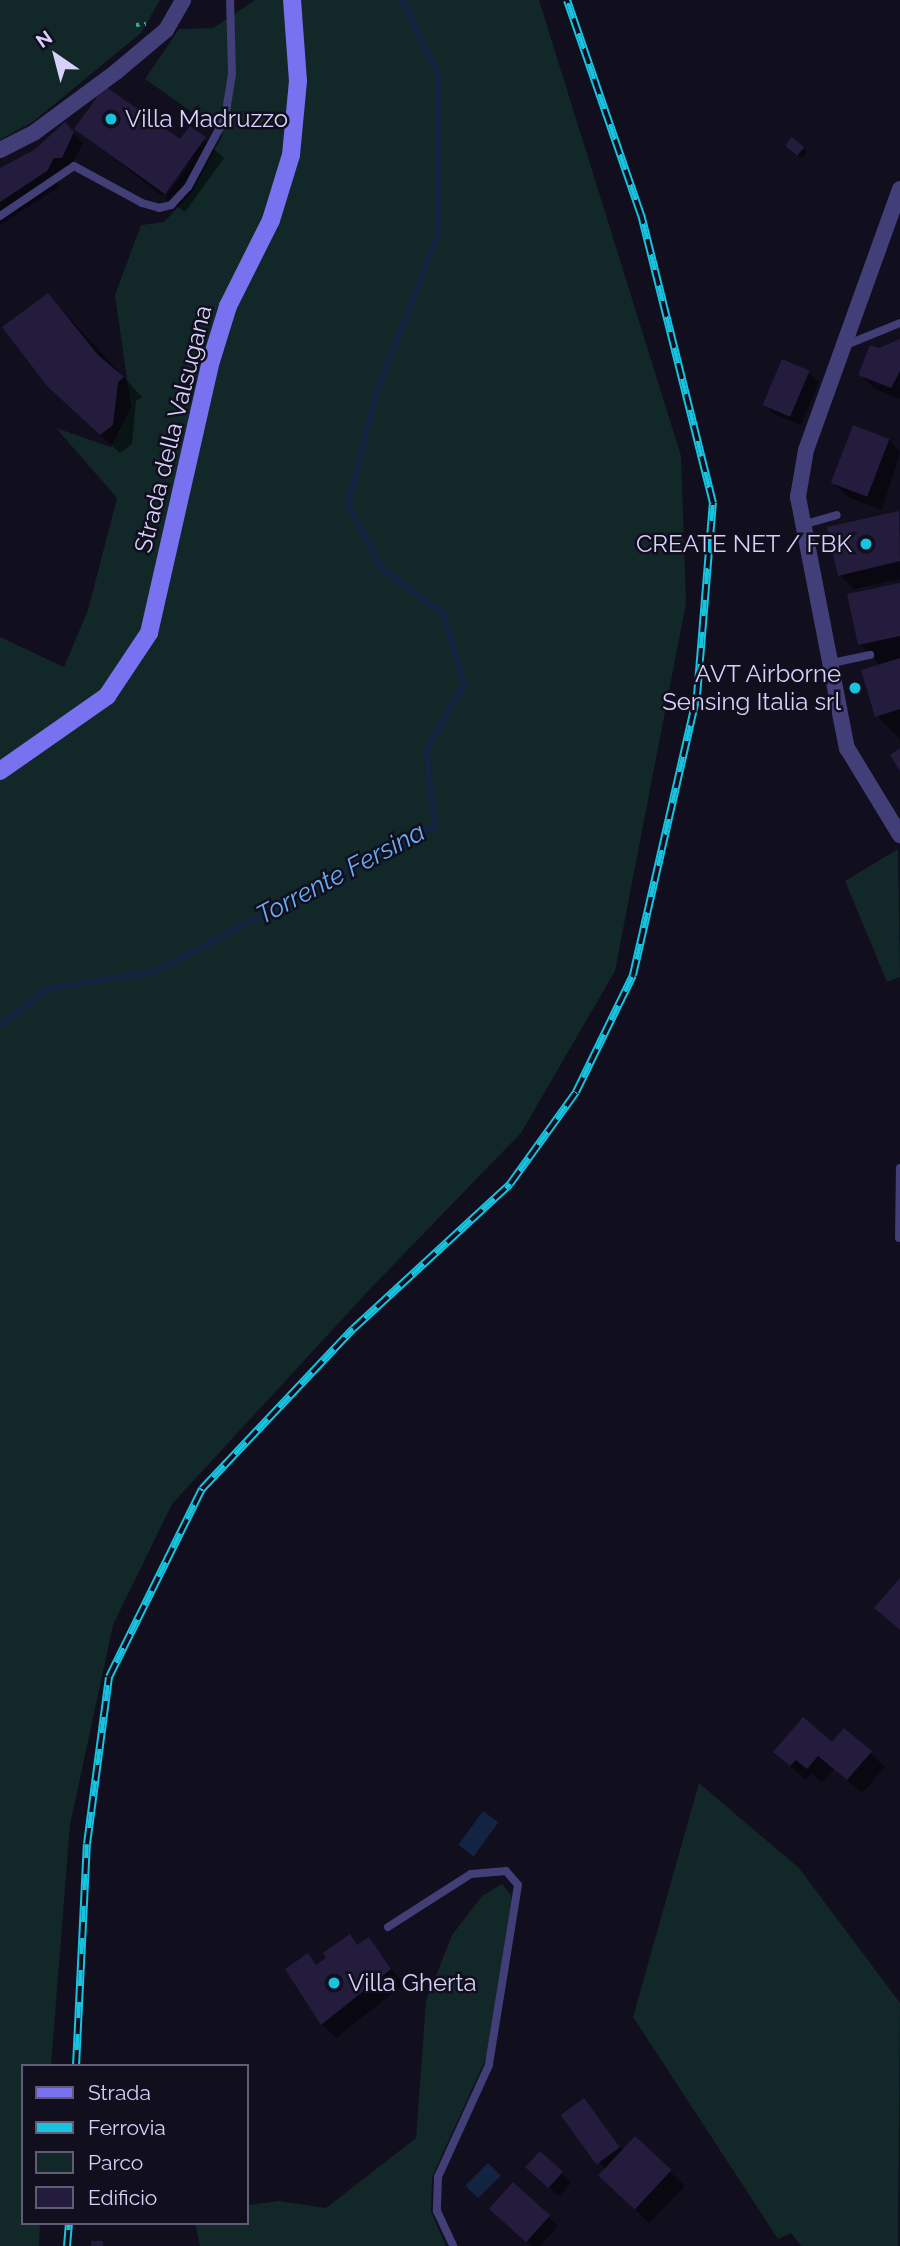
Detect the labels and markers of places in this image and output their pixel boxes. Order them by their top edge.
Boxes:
place label: Villa Madruzzo [125,105,288,133]
marker: Villa Madruzzo [103,111,119,127]
place label: CREATE NET / FBK [635,530,852,558]
marker: CREATE NET / FBK [858,536,874,552]
place label: AVT Airborne Sensing Italia srl [662,660,841,716]
marker: AVT Airborne Sensing Italia srl [847,680,863,696]
place label: Villa Gherta [348,1969,477,1997]
marker: Villa Gherta [326,1975,342,1991]

